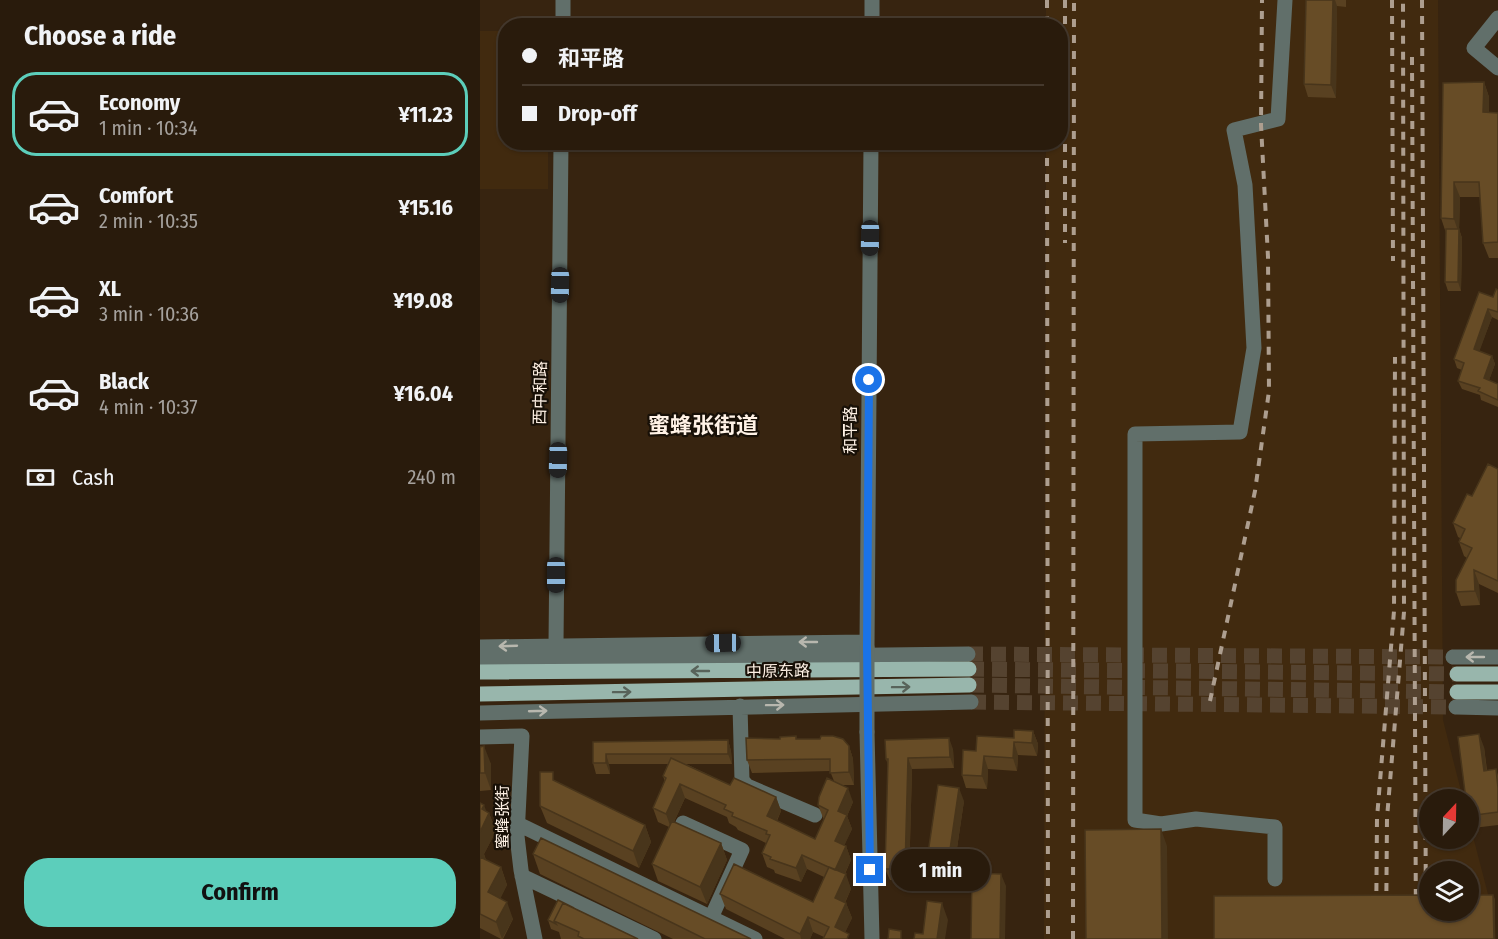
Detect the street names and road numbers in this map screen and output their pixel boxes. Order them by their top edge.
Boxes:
street label: 西中和路 [530,361,550,425]
street label: 和平路 [841,406,860,454]
street label: 中原东路 [746,661,810,681]
street label: 蜜蜂张街 [493,785,512,849]

